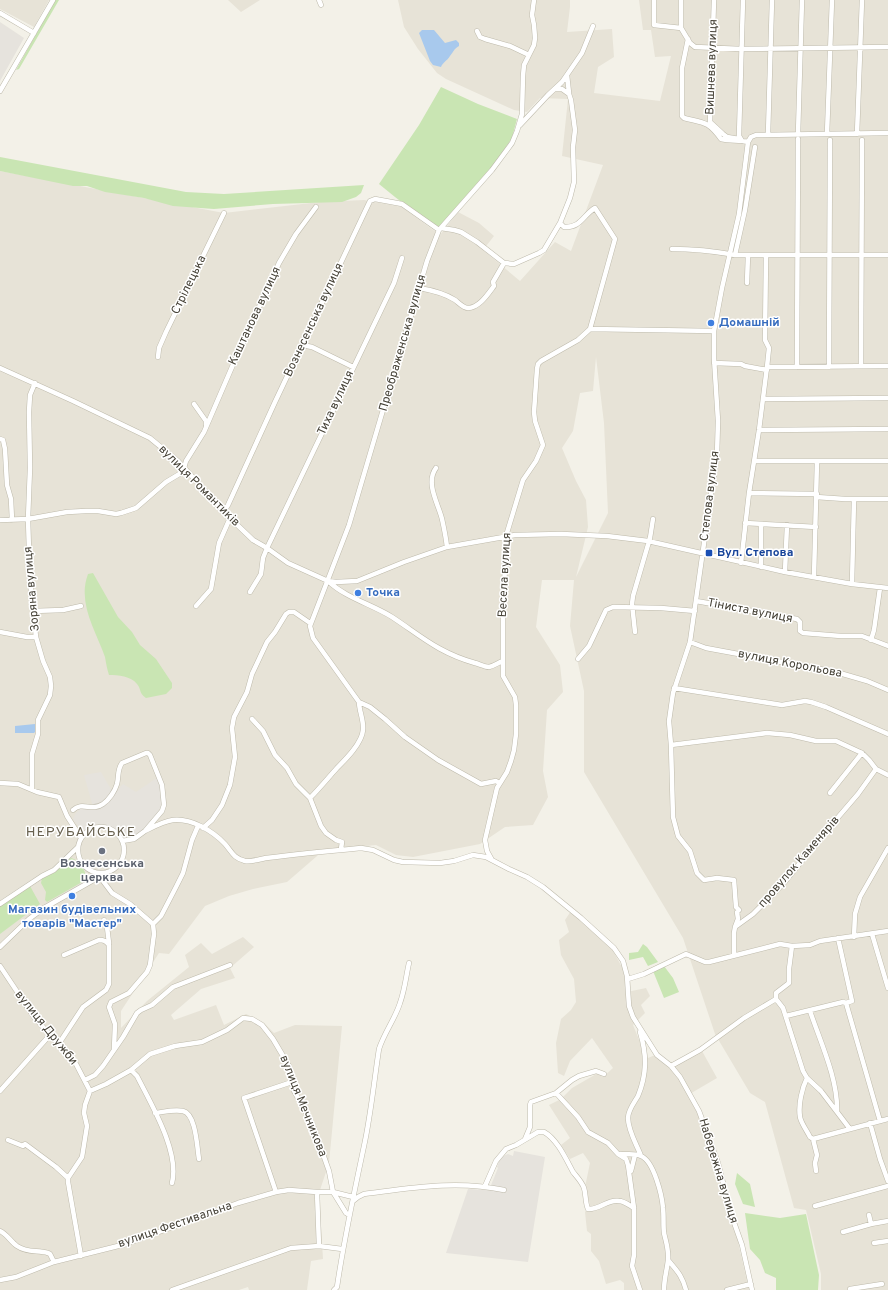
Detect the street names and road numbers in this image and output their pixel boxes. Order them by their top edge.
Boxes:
street label: Вишнева вулиця [702,19,722,115]
street label: Стрілецька [168,253,210,317]
street label: Вознесенська вулиця [281,260,347,380]
street label: Каштанова вулиця [225,264,285,368]
street label: Преображенська вулиця [376,273,430,413]
street label: Тиха вулиця [314,368,358,438]
street label: вулиця Романтиків [155,442,243,530]
street label: Степова вулиця [697,450,723,542]
street label: Весела вулиця [495,532,515,618]
street label: Зоряна вулиця [20,546,44,632]
street label: Тіниста вулиця [706,595,794,627]
street label: вулиця Корольова [737,646,843,682]
street label: провулок Каменярів [755,813,843,911]
street label: вулиця Дружби [11,987,81,1069]
street label: вулиця Мечникова [275,1053,331,1159]
street label: Набережна вулиця [694,1117,742,1225]
street label: вулиця Фестивальна [116,1198,234,1252]

